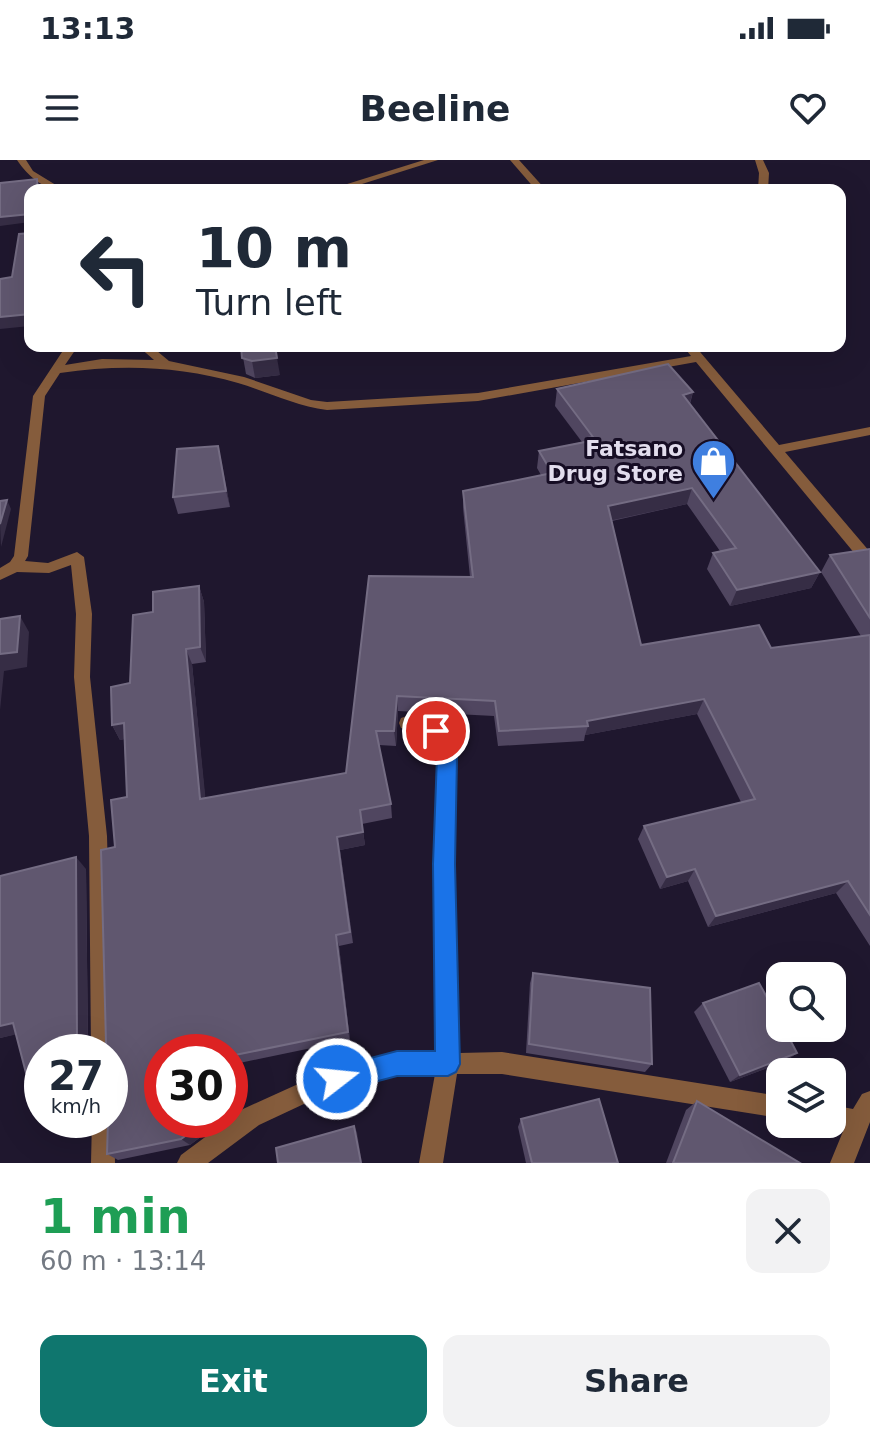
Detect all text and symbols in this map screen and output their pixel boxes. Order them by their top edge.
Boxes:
text: 13:13 [40,11,136,46]
icon: menu [40,86,84,130]
icon: heart [786,86,830,130]
text: Beeline [360,88,511,129]
text: 10 m [196,215,352,280]
icon: left [64,216,168,320]
text: Turn left [196,282,342,323]
place label: Fatsano Drug Store [548,436,683,486]
shop icon: Fatsano Drug Store [690,437,738,500]
pin [402,697,470,765]
icon: arrive [414,709,458,753]
map controls [766,962,846,1138]
button: search [766,962,846,1042]
speed limit sign: 30 [144,1034,248,1138]
position arrow [295,1037,379,1121]
text: 27 [48,1053,104,1099]
button: layers [766,1058,846,1138]
text: km/h [51,1094,101,1118]
text: 1 min [40,1188,191,1244]
button: close [746,1189,830,1273]
text: 60 m · 13:14 [40,1246,206,1276]
button: Exit [40,1335,427,1427]
button: Share [443,1335,830,1427]

